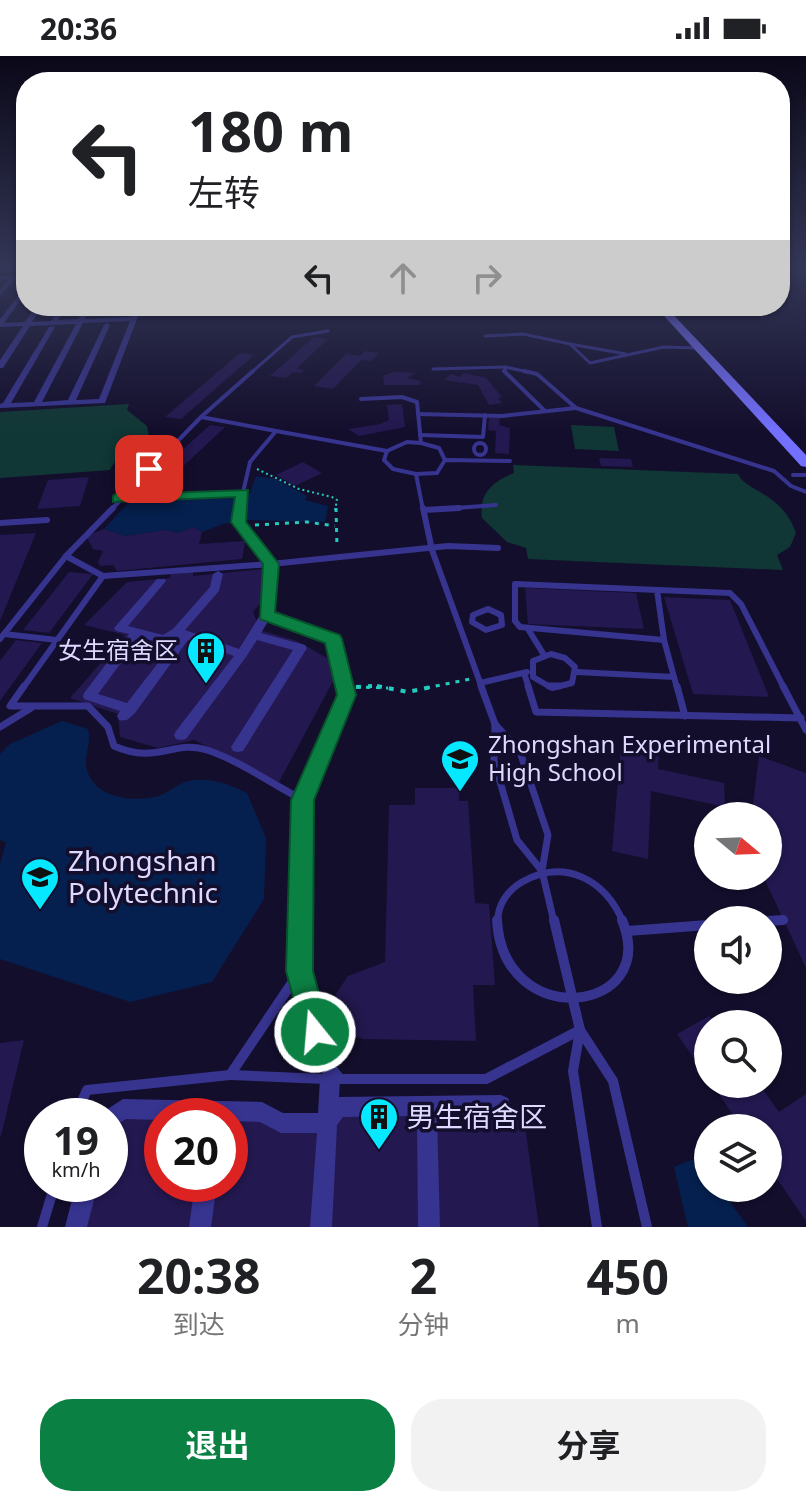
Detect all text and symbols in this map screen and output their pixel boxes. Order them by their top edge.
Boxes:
text: 20:36 [40,8,117,49]
text: 180 m [188,92,353,168]
icon: left [56,104,160,208]
text: 左转 [188,168,260,217]
icon: left [297,256,341,300]
icon: ahead [381,256,425,300]
icon: right [465,256,509,300]
pin [115,435,183,503]
icon: arrive [127,447,171,491]
building icon: 女生宿舍区 [185,630,227,685]
place label: 女生宿舍区 [58,633,178,666]
place label: Zhongshan Experimental High School [488,727,771,788]
school or university icon: Zhongshan Experimental High School [439,738,481,793]
north arrow [694,802,782,890]
map controls [694,802,782,1202]
place label: Zhongshan Polytechnic [68,841,218,911]
school or university icon: Zhongshan Polytechnic [19,856,61,911]
button: sound [694,906,782,994]
position arrow [273,990,357,1074]
button: search [694,1010,782,1098]
building icon: 男生宿舍区 [358,1096,400,1151]
place label: 男生宿舍区 [407,1097,547,1135]
speed limit sign: 20 [144,1098,248,1202]
text: 19 [53,1112,99,1167]
button: layers [694,1114,782,1202]
text: km/h [51,1156,101,1183]
text: 20:38 [137,1243,260,1308]
text: 2 [410,1243,437,1308]
text: 450 [587,1244,669,1309]
text: m [616,1305,640,1341]
text: 到达 [173,1306,225,1342]
text: 分钟 [397,1306,449,1342]
button: 退出 [40,1399,395,1491]
button: 分享 [411,1399,766,1491]

